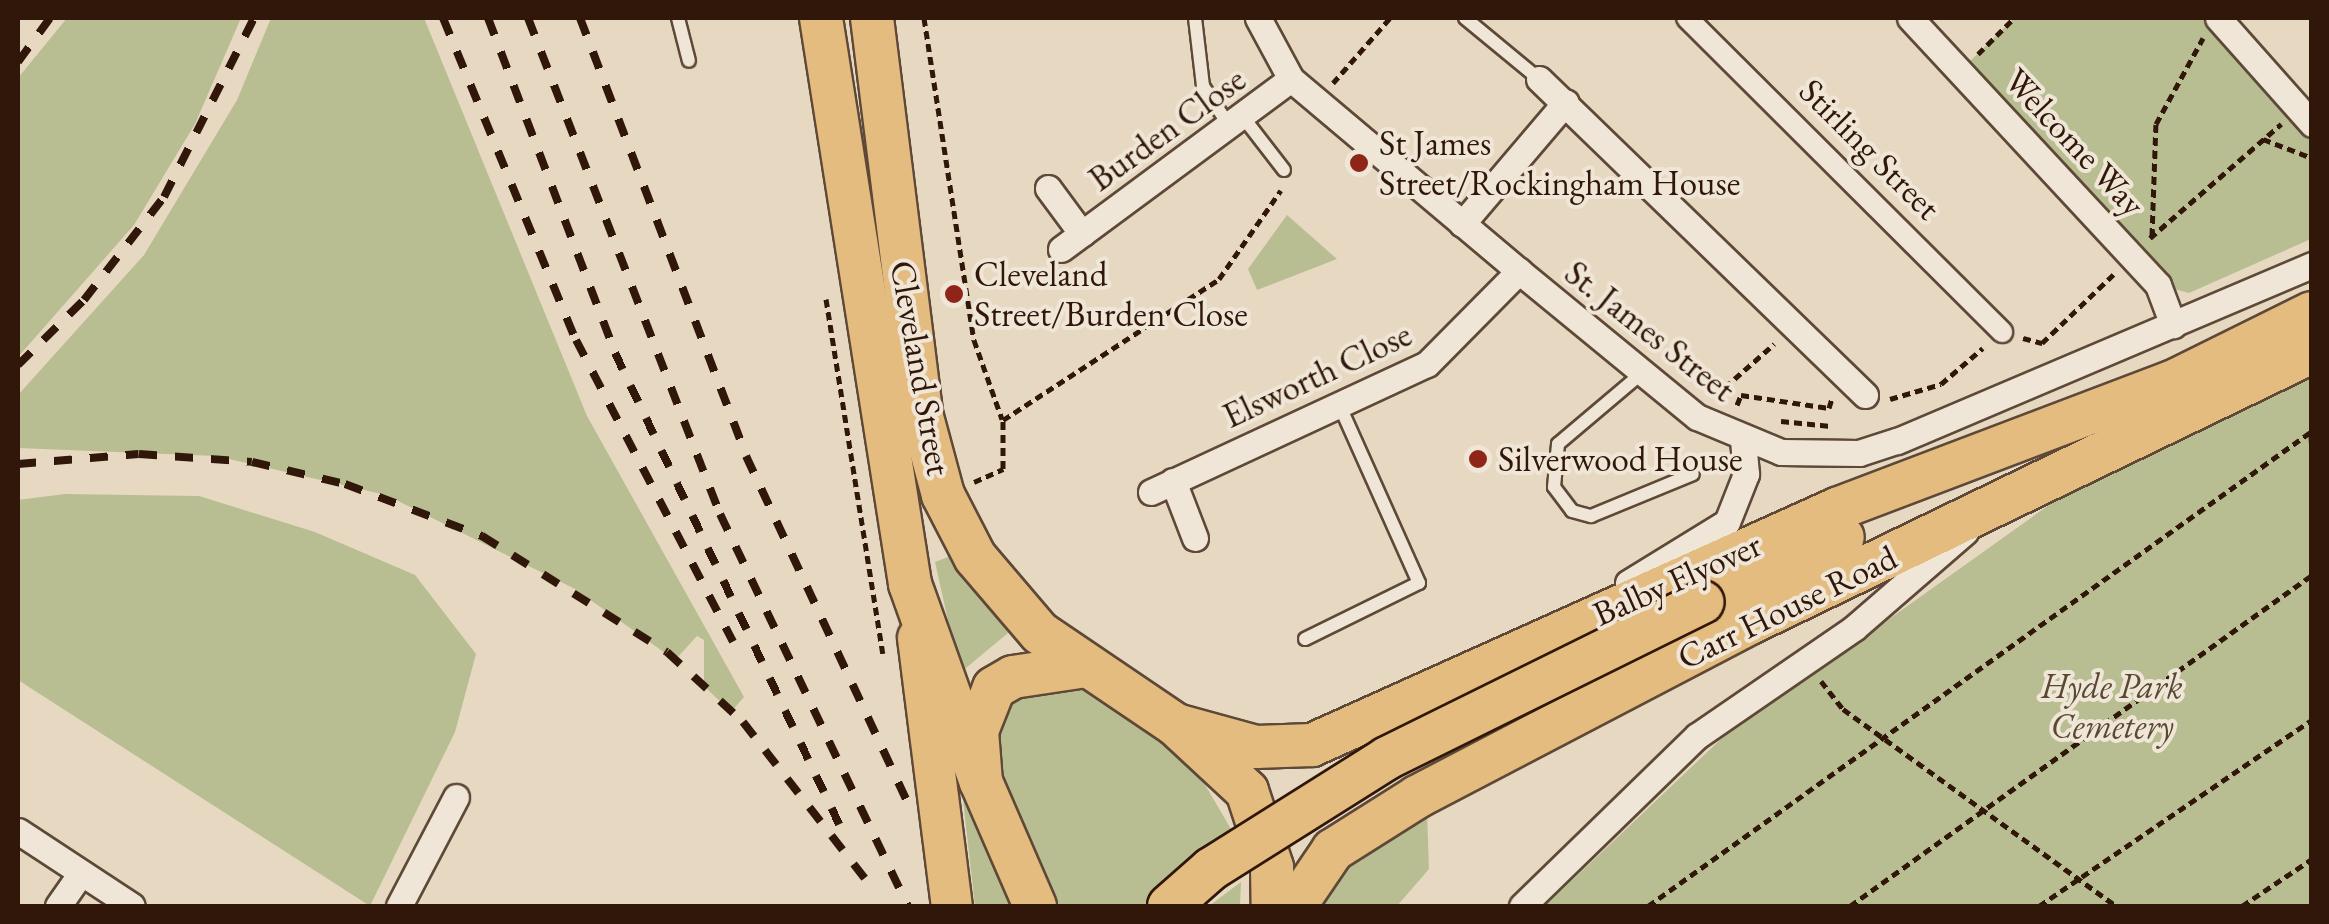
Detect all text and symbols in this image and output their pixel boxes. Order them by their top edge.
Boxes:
street label: Burden Close [1081,58,1253,200]
street label: Welcome Way [1996,59,2154,225]
street label: Stirling Street [1791,70,1949,228]
place label: St James Street/Rockingham House [1379,122,1740,204]
marker: St James Street/Rockingham House [1348,152,1370,174]
street label: St. James Street [1557,252,1743,410]
place label: Cleveland Street/Burden Close [974,253,1248,335]
street label: Cleveland Street [881,257,961,479]
marker: Cleveland Street/Burden Close [943,283,965,305]
street label: Elsworth Close [1216,313,1418,437]
place label: Silverwood House [1498,438,1743,480]
marker: Silverwood House [1467,448,1489,470]
street label: Balby Flyover [1586,523,1768,635]
street label: Carr House Road [1671,536,1903,678]
park label: Hyde Park Cemetery [2041,665,2183,747]

